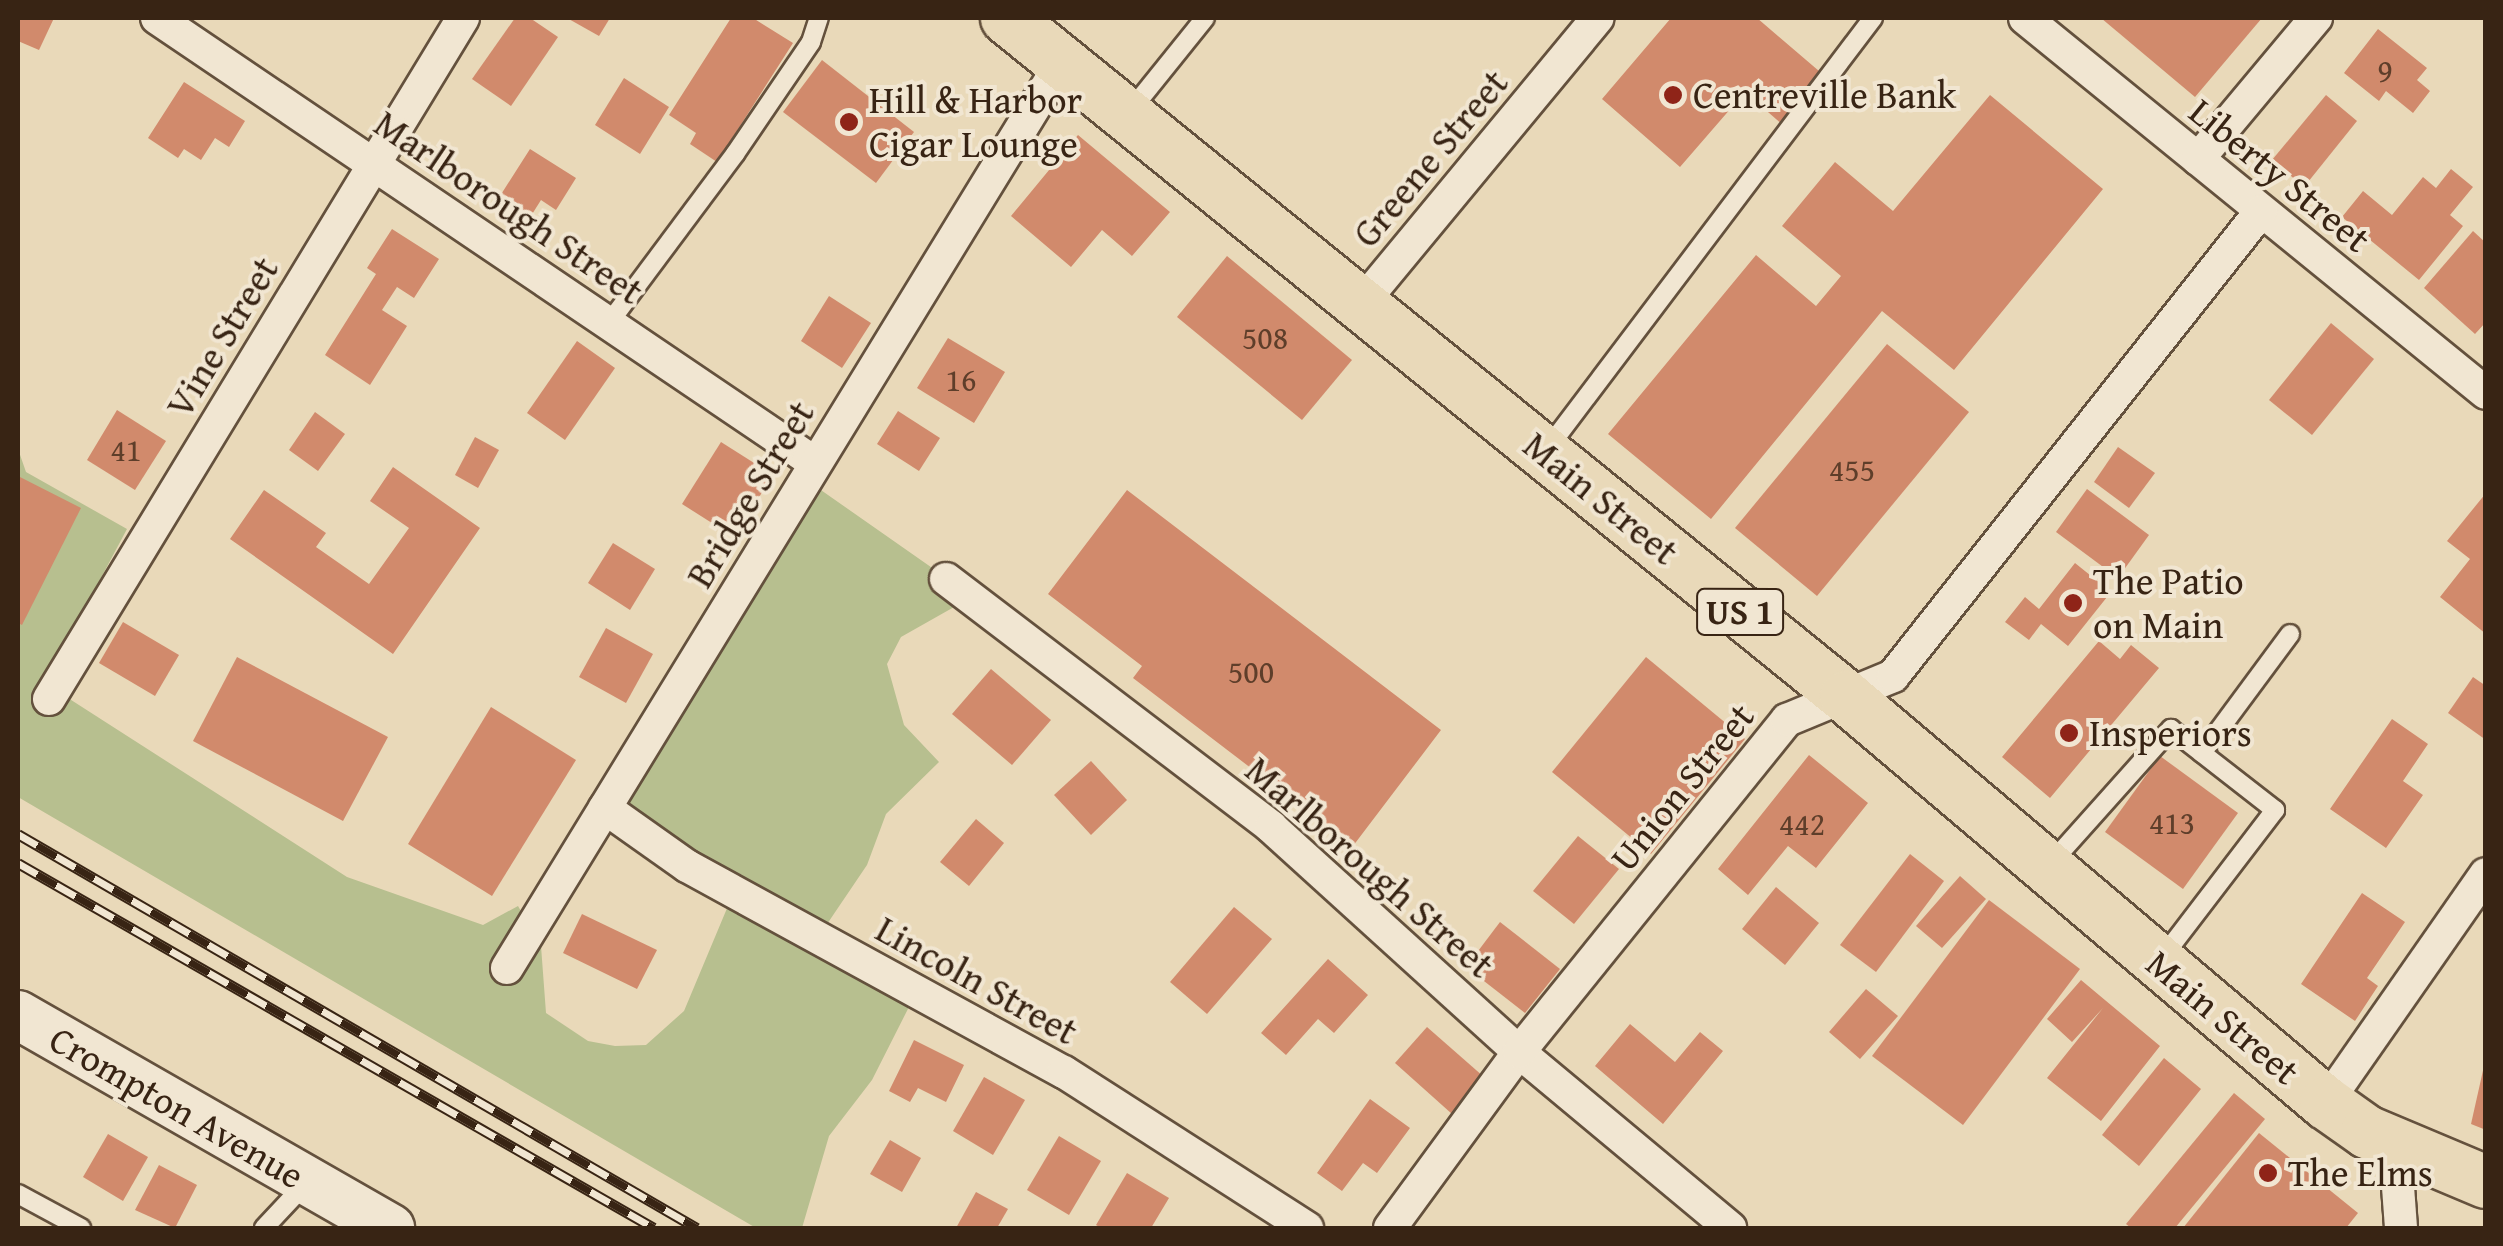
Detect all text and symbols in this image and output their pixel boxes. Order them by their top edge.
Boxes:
house number: 9 [2377,52,2393,90]
street label: Greene Street [1343,60,1517,256]
place label: Centreville Bank [1693,72,1956,118]
place label: Hill & Harbor Cigar Lounge [869,77,1082,166]
marker: Centreville Bank [1662,84,1684,106]
street label: Liberty Street [2180,88,2380,262]
street label: Marlborough Street [366,100,652,314]
marker: Hill & Harbor Cigar Lounge [838,111,860,133]
street label: Vine Street [156,248,288,426]
house number: 508 [1242,319,1288,357]
house number: 16 [946,361,976,399]
street label: Bridge Street [677,393,823,595]
street label: Main Street [1515,422,1687,574]
house number: 41 [111,431,141,469]
house number: 455 [1829,451,1875,489]
place label: The Patio on Main [2093,558,2244,648]
road number: US 1 [1695,582,1785,642]
marker: The Patio on Main [2062,592,2084,614]
house number: 500 [1228,653,1274,691]
street label: Union Street [1601,694,1763,880]
place label: Insperiors [2089,710,2252,756]
marker: Insperiors [2058,722,2080,744]
street label: Marlborough Street [1236,747,1504,987]
house number: 413 [2149,804,2195,842]
house number: 442 [1779,805,1825,843]
street label: Lincoln Street [868,906,1086,1054]
street label: Main Street [2137,940,2309,1094]
street label: Crompton Avenue [42,1016,312,1198]
place label: The Elms [2288,1150,2433,1196]
marker: The Elms [2257,1162,2279,1184]

